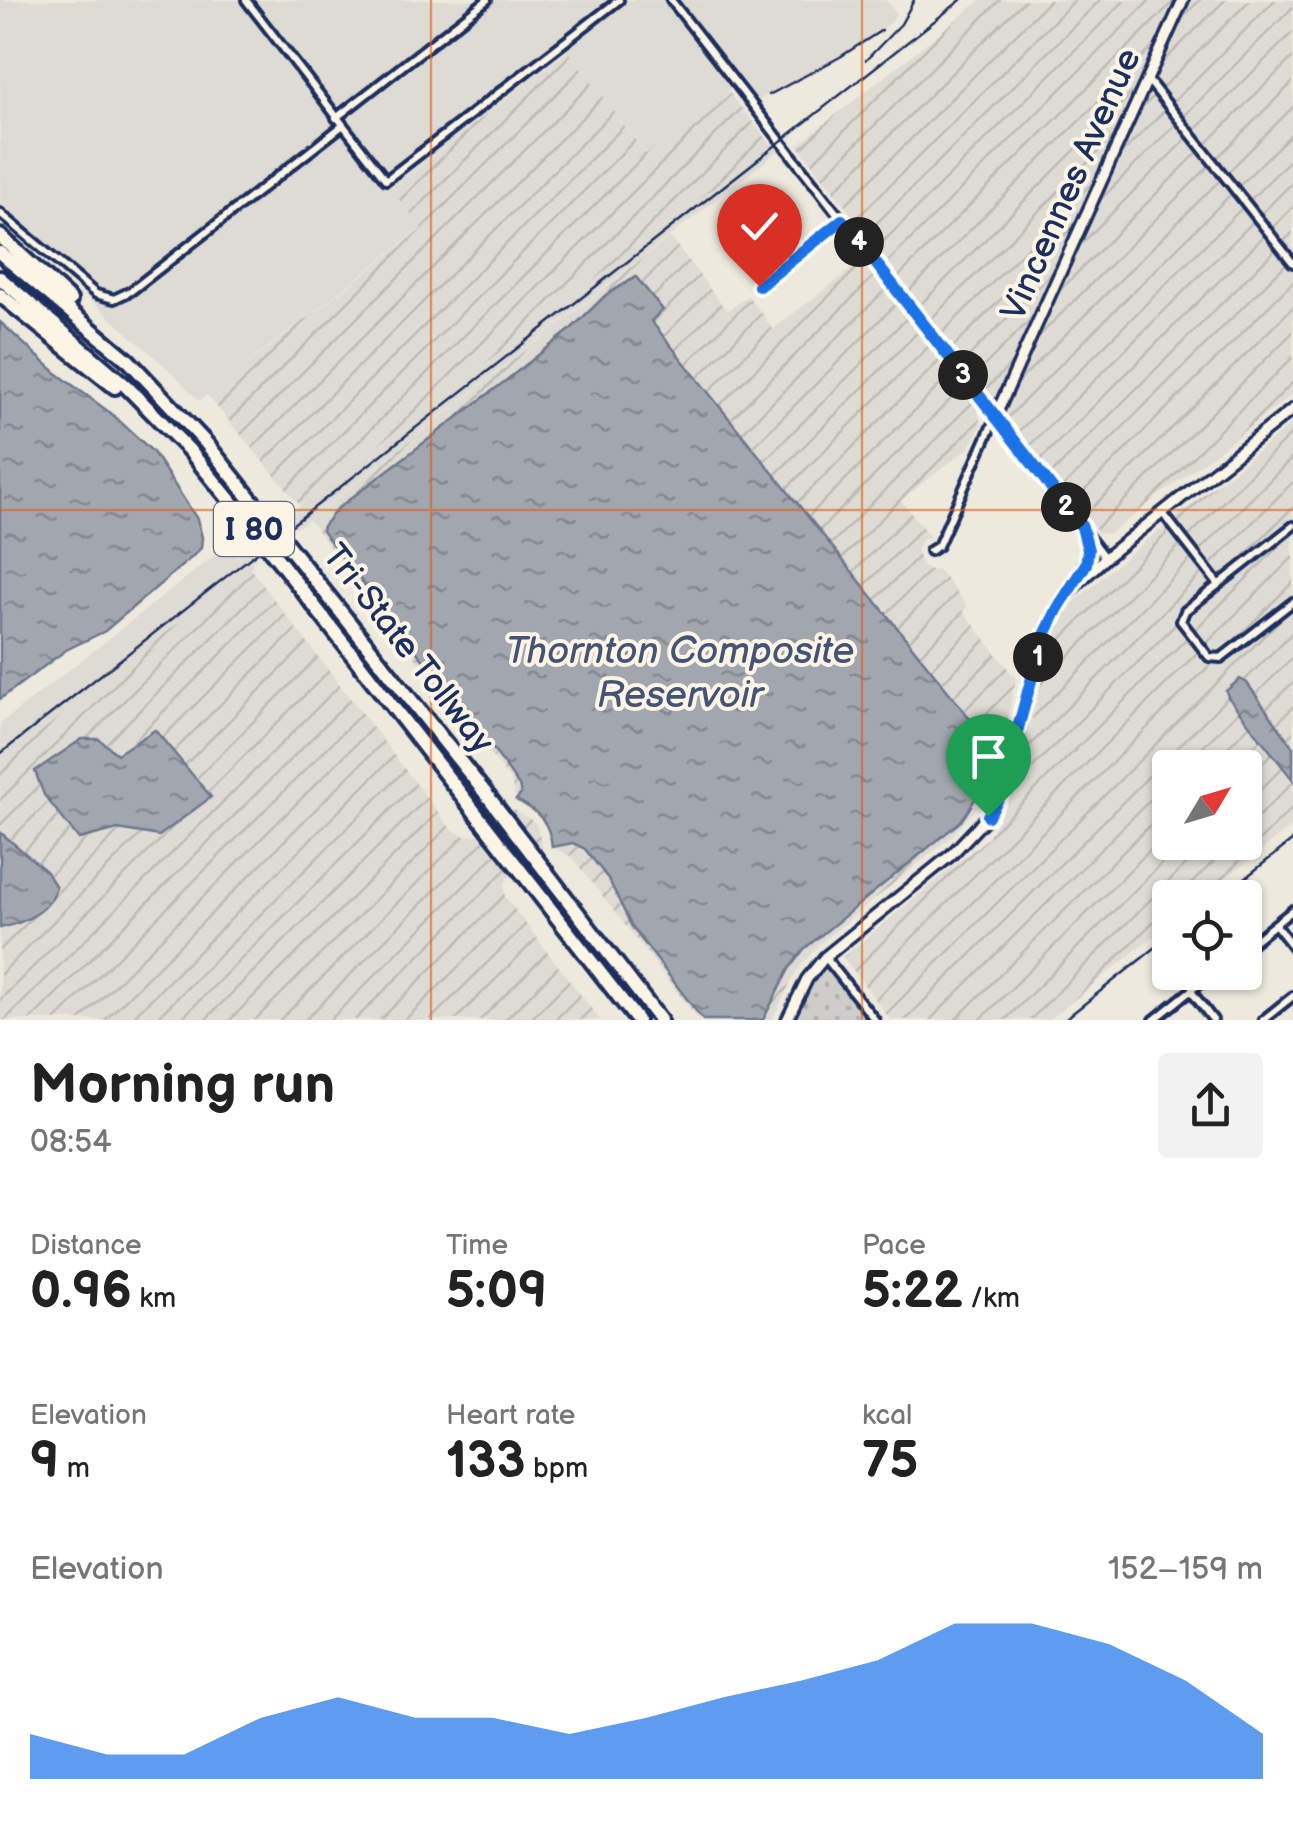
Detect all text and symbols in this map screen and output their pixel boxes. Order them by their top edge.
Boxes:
street label: Vincennes Avenue [992,42,1151,327]
pin [717,184,802,287]
icon: check [732,199,787,254]
pin: 4 [834,217,884,267]
text: 4 [851,225,867,258]
pin: 3 [938,350,988,400]
text: 3 [955,358,971,391]
pin: 2 [1041,482,1091,532]
text: 2 [1058,490,1074,523]
road number: I 80 [214,502,294,556]
street label: Tri-State Tollway [313,536,503,762]
water label: Thornton Composite Reservoir [506,629,854,718]
pin: 1 [1013,632,1063,682]
text: 1 [1032,640,1044,673]
pin [946,714,1031,817]
icon: arrive [961,729,1016,784]
north arrow [1152,750,1262,860]
map controls [1152,750,1262,990]
button: locate [1152,880,1262,990]
text: Morning run [30,1052,335,1119]
button: share [1158,1053,1263,1158]
text: 08:54 [30,1123,112,1162]
text: Distance [30,1229,142,1262]
text: Time [446,1229,508,1262]
text: Pace [862,1229,926,1262]
text: 0.96 [30,1262,132,1322]
text: 5:09 [446,1262,547,1322]
text: 5:22 [862,1262,963,1322]
text: km [132,1282,176,1315]
text: /km [963,1282,1020,1315]
text: Elevation [30,1399,147,1432]
text: Heart rate [446,1399,575,1432]
text: kcal [862,1399,912,1432]
text: 9 [30,1432,59,1492]
text: 133 [446,1432,525,1492]
text: 75 [862,1432,918,1492]
text: m [59,1452,90,1485]
text: bpm [525,1452,588,1485]
text: Elevation [30,1550,163,1589]
text: 152–159 m [1108,1550,1263,1589]

